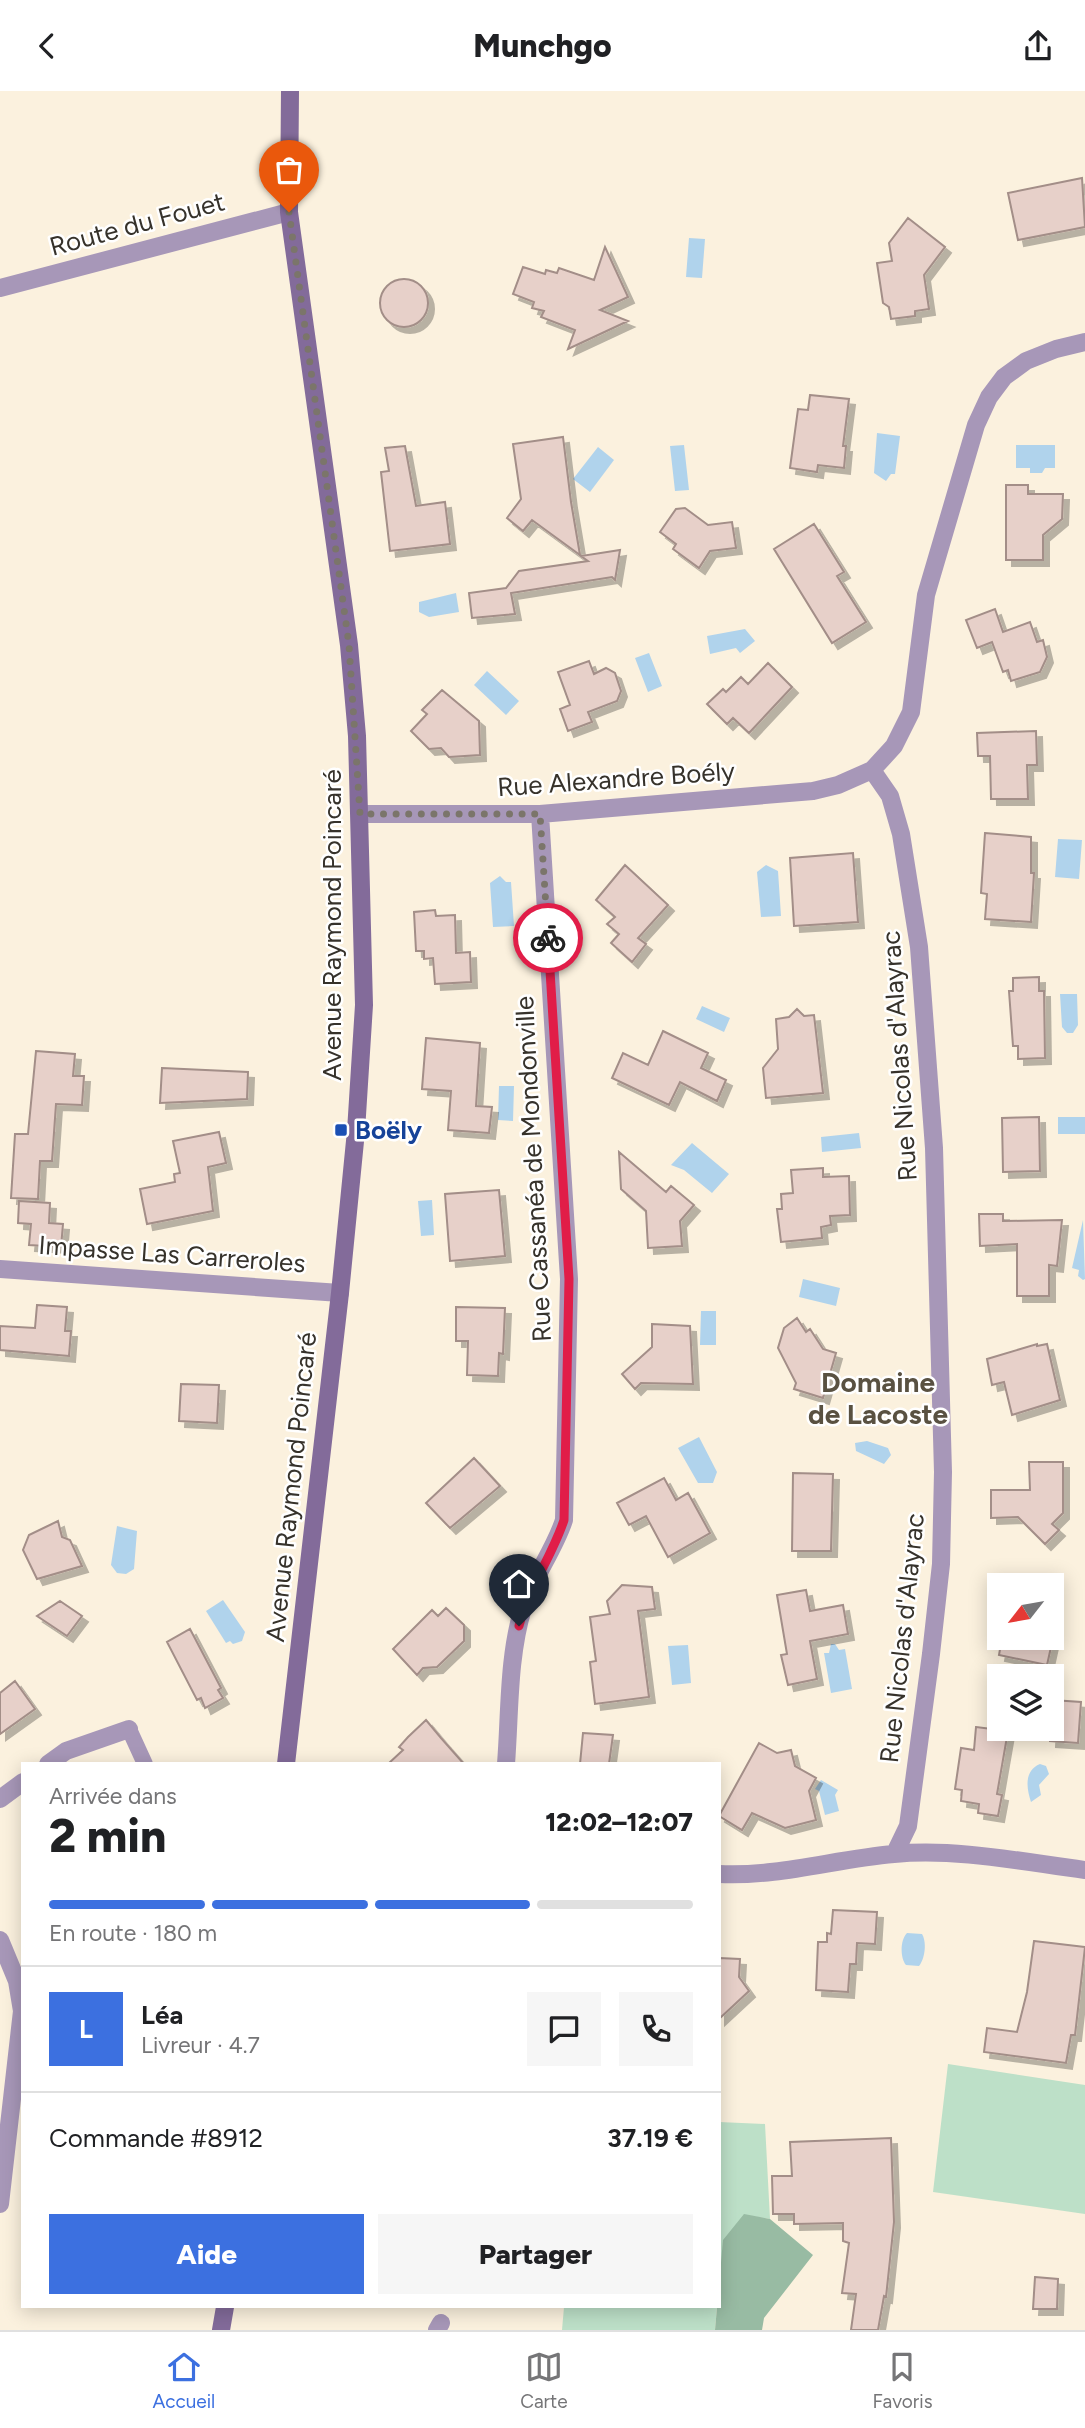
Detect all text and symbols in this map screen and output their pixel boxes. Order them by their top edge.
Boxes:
icon: back [28,27,66,65]
text: Munchgo [473,27,612,65]
icon: share [1019,27,1057,65]
pin [259,140,319,212]
icon: bag [270,151,308,189]
street label: Route du Fouet [46,185,228,263]
street label: Rue Alexandre Boély [496,755,736,803]
street label: Avenue Raymond Poincaré [316,769,348,1081]
courier [513,903,583,973]
icon: bike [529,919,567,957]
street label: Rue Nicolas d'Alayrac [874,930,924,1182]
street label: Rue Cassanéa de Mondonville [508,995,558,1343]
place label: Boëly [355,1114,422,1146]
marker: Boëly [333,1122,349,1138]
street label: Impasse Las Carreroles [37,1229,307,1279]
street label: Avenue Raymond Poincaré [259,1330,323,1644]
district label: Domaine de Lacoste [808,1365,948,1431]
street label: Rue Nicolas d'Alayrac [873,1512,931,1764]
pin [489,1554,549,1626]
icon: home [500,1565,538,1603]
north arrow [987,1573,1064,1650]
map controls [987,1573,1064,1741]
button: layers [987,1664,1064,1741]
text: Arrivée dans [49,1782,177,1810]
text: 12:02–12:07 [545,1806,693,1838]
text: 2 min [49,1808,166,1864]
text: En route · 180 m [49,1919,217,1947]
button: chat [527,1992,601,2066]
button: phone [619,1992,693,2066]
text: Léa [141,1999,183,2031]
text: L [79,2013,93,2045]
text: Livreur · 4.7 [141,2031,260,2059]
text: Commande #8912 [49,2122,263,2154]
text: 37.19 € [607,2122,693,2154]
button: Aide [49,2214,364,2294]
button: Partager [378,2214,693,2294]
tab: Accueil [152,2348,215,2413]
tab: Carte [520,2348,568,2413]
tab: Favoris [872,2348,933,2413]

